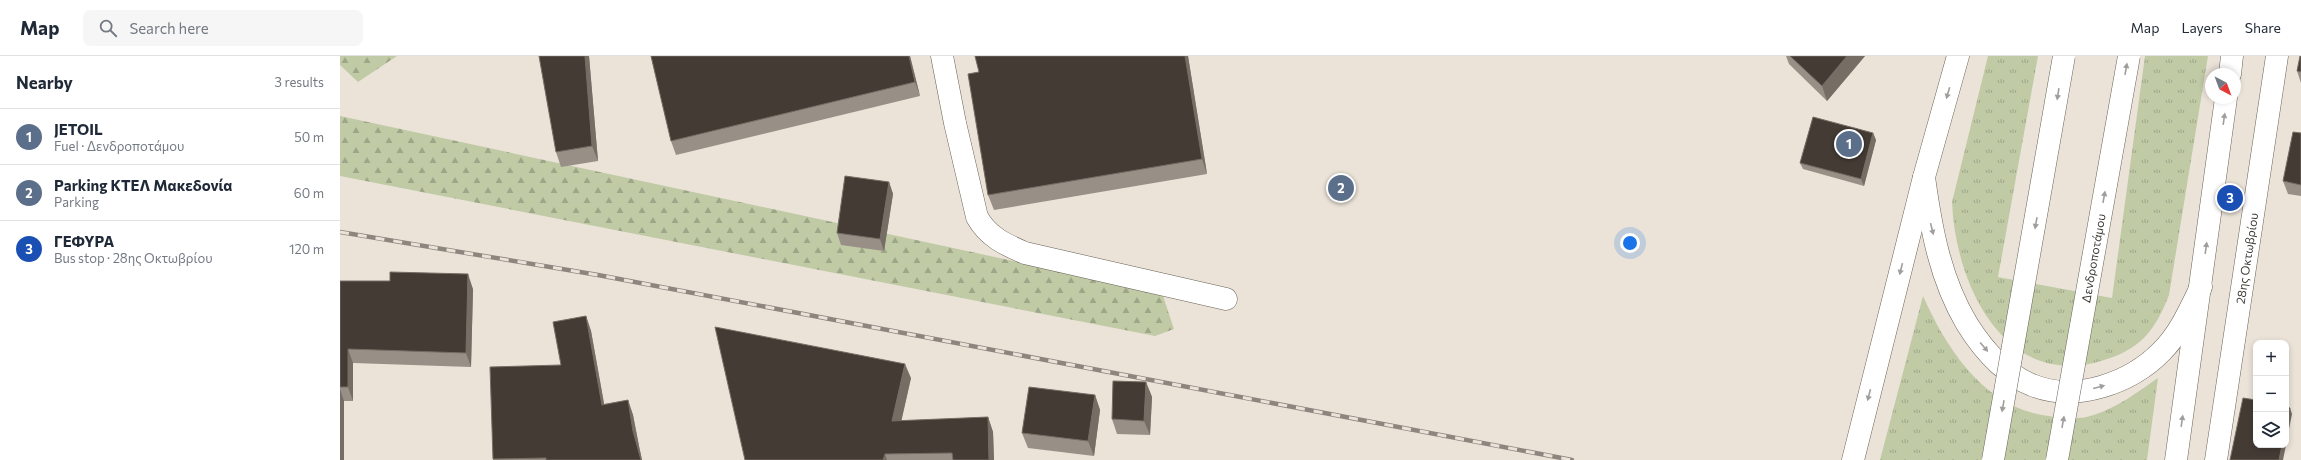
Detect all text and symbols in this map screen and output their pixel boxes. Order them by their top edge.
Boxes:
search box [83,10,363,46]
text: Map [20,16,59,39]
icon: search [97,17,119,39]
text: Search here [129,19,209,37]
text: Map [2131,19,2159,36]
text: Layers [2181,19,2223,36]
text: Share [2245,19,2281,36]
one-way arrow [2124,63,2130,75]
north arrow [2205,68,2241,104]
text: Nearby [16,72,73,93]
text: 3 results [275,74,324,90]
one-way arrow [1945,88,1951,100]
one-way arrow [2055,88,2061,101]
one-way arrow [2221,113,2227,125]
text: JETOIL [54,120,103,138]
text: 1 [26,129,32,145]
text: 50 m [294,129,324,145]
pin: 1 [1836,129,1862,159]
text: Fuel · Δενδροποτάμου [54,138,184,154]
pin: 2 [1328,173,1354,203]
text: Parking ΚΤΕΛ Μακεδονία [54,176,232,194]
pin: 3 [2217,183,2243,213]
text: 2 [25,185,33,201]
text: 60 m [294,185,324,201]
one-way arrow [2102,191,2108,203]
text: Parking [54,194,99,210]
street label: 28ης Οκτωβρίου [2233,211,2260,305]
street label: Δενδροποτάμου [2078,212,2108,304]
one-way arrow [2033,217,2039,229]
one-way arrow [1929,223,1935,236]
text: ΓΕΦΥΡΑ [54,232,114,250]
your location [1620,233,1640,253]
text: 3 [25,241,33,257]
text: 120 m [289,241,324,257]
one-way arrow [2203,242,2209,254]
text: Bus stop · 28ης Οκτωβρίου [54,250,212,266]
one-way arrow [1897,263,1903,275]
map controls [2253,340,2289,448]
button: + [2253,340,2289,376]
one-way arrow [1980,342,1989,352]
button: − [2253,376,2289,412]
one-way arrow [2093,384,2105,390]
one-way arrow [1866,389,1872,402]
one-way arrow [1999,399,2005,412]
button: layers [2253,412,2289,448]
one-way arrow [2061,415,2067,428]
one-way arrow [2179,415,2185,427]

